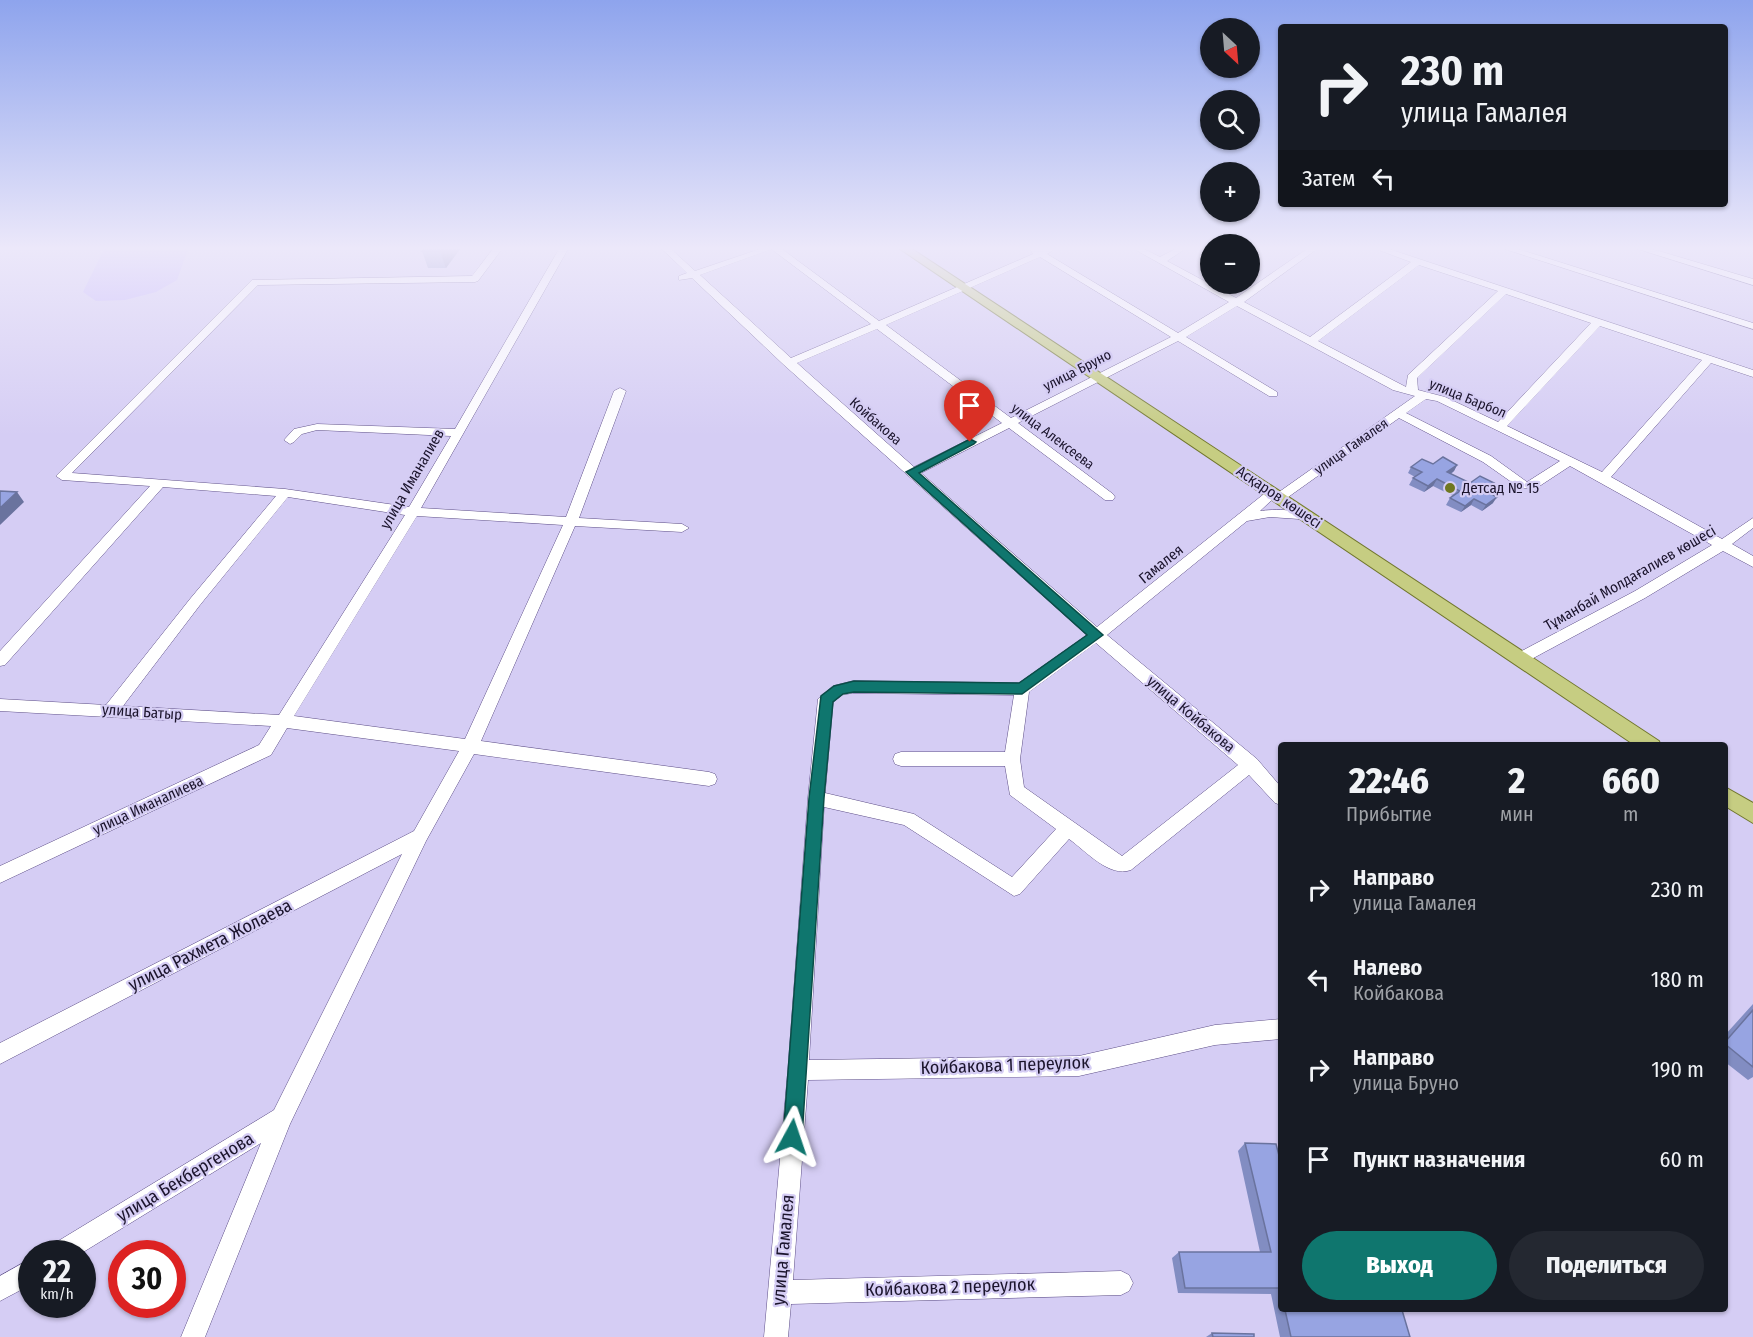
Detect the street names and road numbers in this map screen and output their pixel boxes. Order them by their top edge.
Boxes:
street label: улица Бруно [1040,346,1114,395]
street label: улица Барбол [1427,375,1509,422]
street label: Койбакова [846,394,905,449]
street label: улица Алексеева [1008,400,1098,473]
street label: улица Гамалея [1311,415,1392,478]
street label: улица Иманалиев [376,426,448,532]
street label: Асқаров көшесі [1233,462,1325,532]
street label: Тұманбай Молдағалиев көшесі [1541,521,1719,635]
street label: Гамалея [1135,541,1187,587]
street label: улица Койбакова [1143,672,1239,756]
street label: улица Батыр [101,700,183,724]
street label: улица Иманалиева [90,771,206,839]
street label: улица Рахмета Жолаева [125,894,296,996]
street label: Койбакова 1 переулок [920,1051,1090,1079]
street label: улица Бекбергенова [112,1127,258,1227]
street label: улица Гамалея [767,1194,799,1306]
street label: Койбакова 2 переулок [865,1273,1036,1301]

